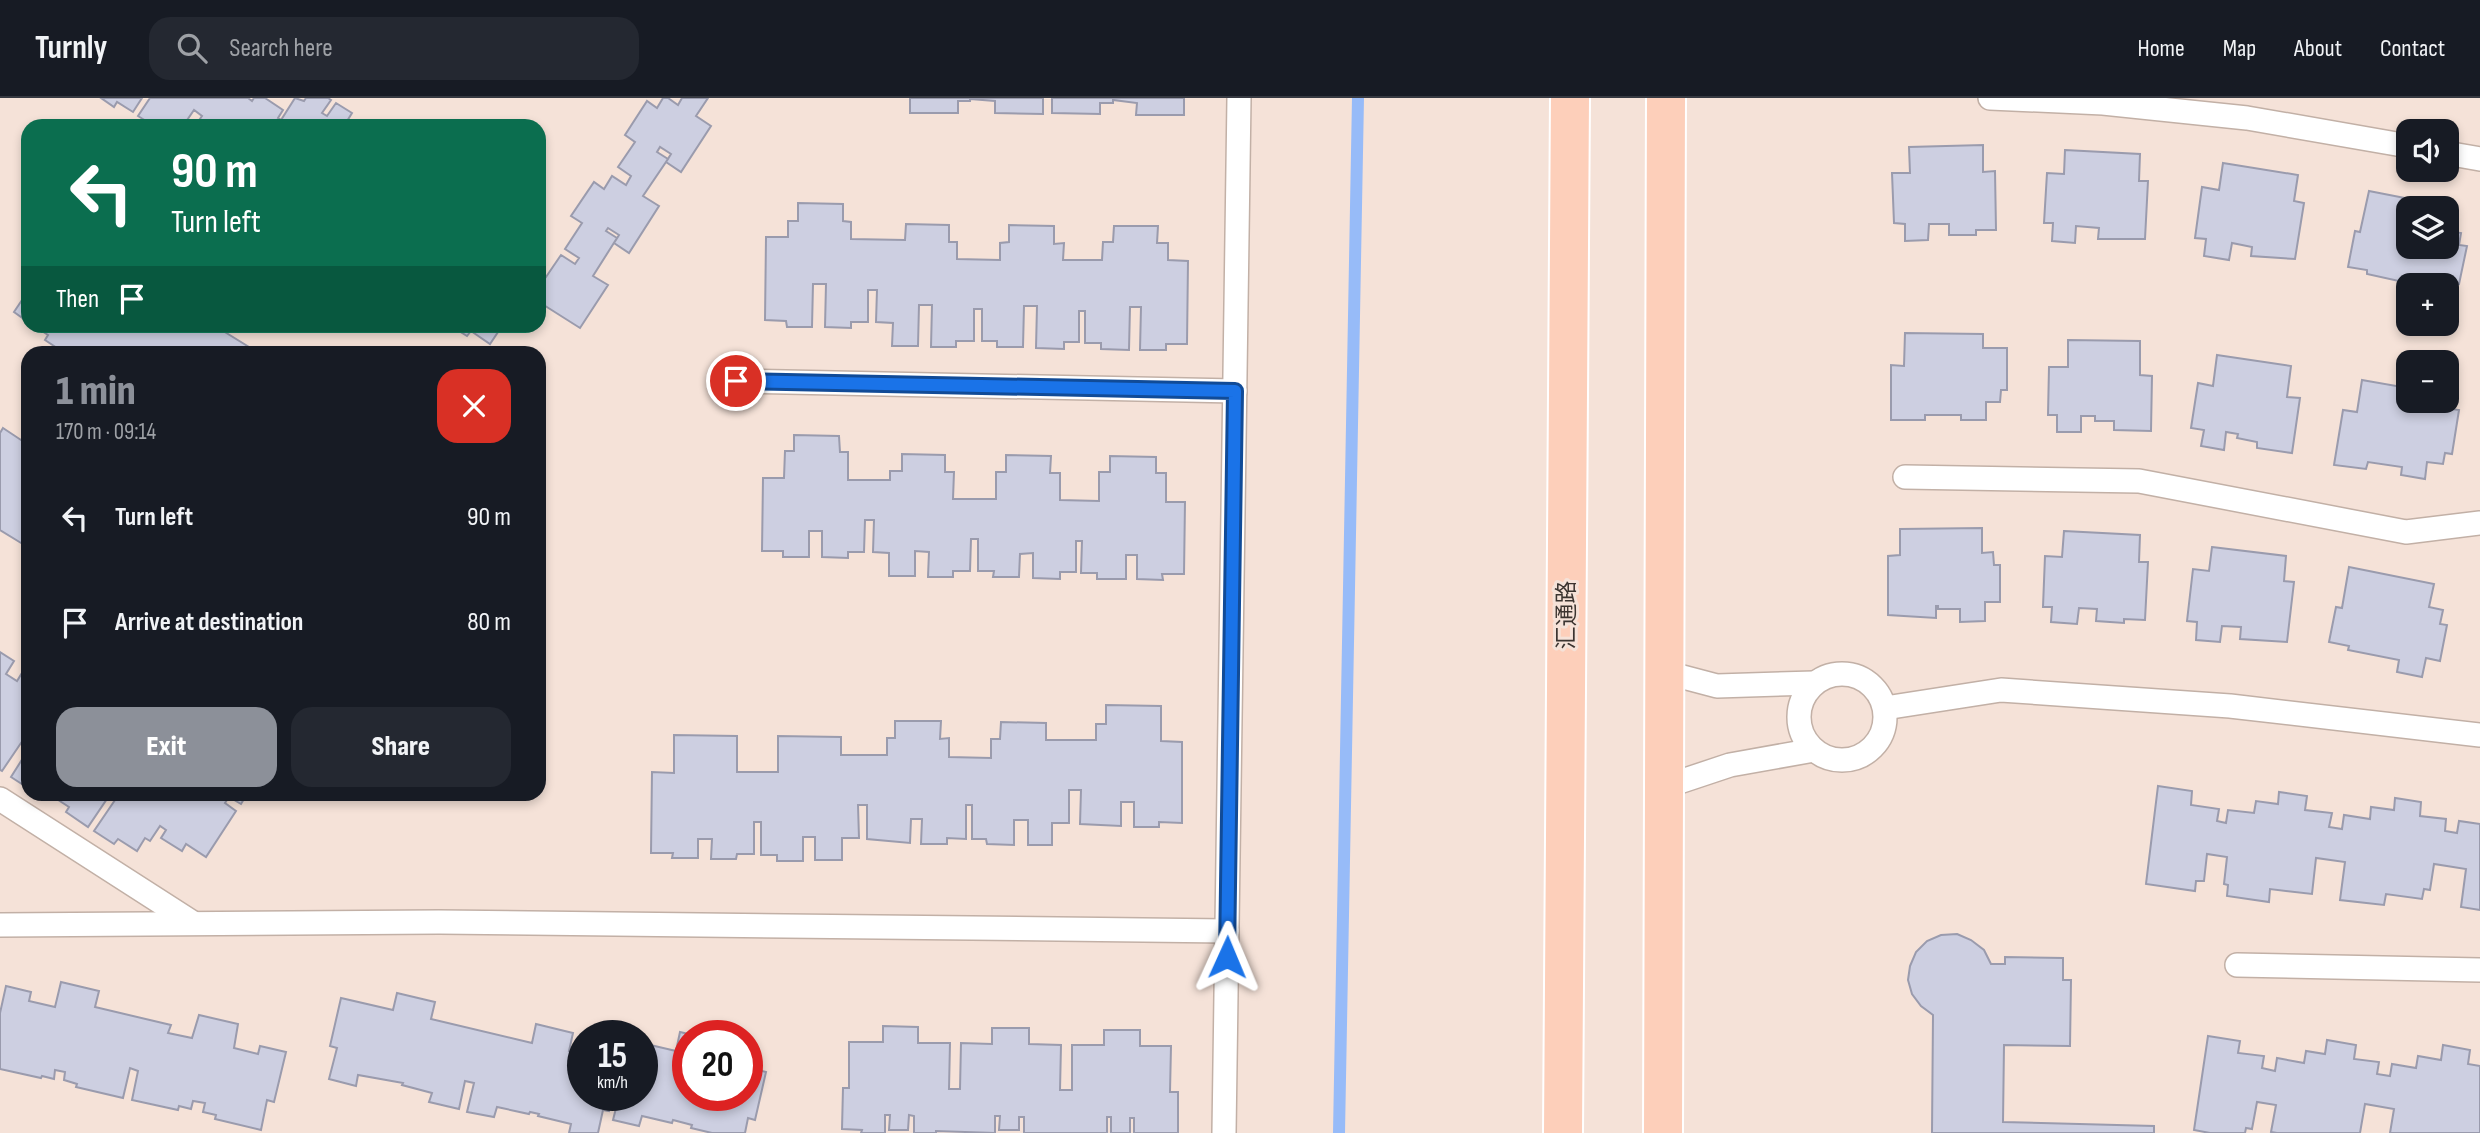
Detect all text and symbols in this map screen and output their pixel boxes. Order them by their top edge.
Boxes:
search box [149,17,639,80]
text: Turnly [35,28,107,68]
icon: search [173,29,211,67]
text: Search here [229,33,333,64]
text: Home [2137,34,2185,63]
text: Map [2223,34,2256,63]
text: About [2294,34,2342,63]
text: Contact [2380,34,2445,63]
map controls [2396,119,2459,413]
button: sound [2396,119,2459,182]
text: 90 m [171,143,258,202]
icon: left [56,147,147,238]
button: layers [2396,196,2459,259]
text: Turn left [171,203,261,242]
button: + [2396,273,2459,336]
icon: arrive [113,280,151,318]
text: Then [56,284,99,315]
button: − [2396,350,2459,413]
pin [706,351,766,411]
icon: arrive [717,362,755,400]
text: 1 min [56,366,136,417]
button: close [437,369,511,443]
text: 170 m · 09:14 [56,418,156,446]
icon: left [56,499,94,537]
text: Turn left [115,502,193,533]
text: 90 m [467,502,511,533]
street label: 汇通路 [1553,581,1581,650]
icon: arrive [56,604,94,642]
text: Arrive at destination [115,607,303,638]
text: 80 m [467,607,511,638]
button: Exit [56,707,277,787]
button: Share [291,707,511,787]
position arrow [1190,920,1264,994]
speed limit sign: 20 [672,1020,763,1111]
text: 15 [598,1035,627,1078]
text: km/h [597,1072,628,1093]

